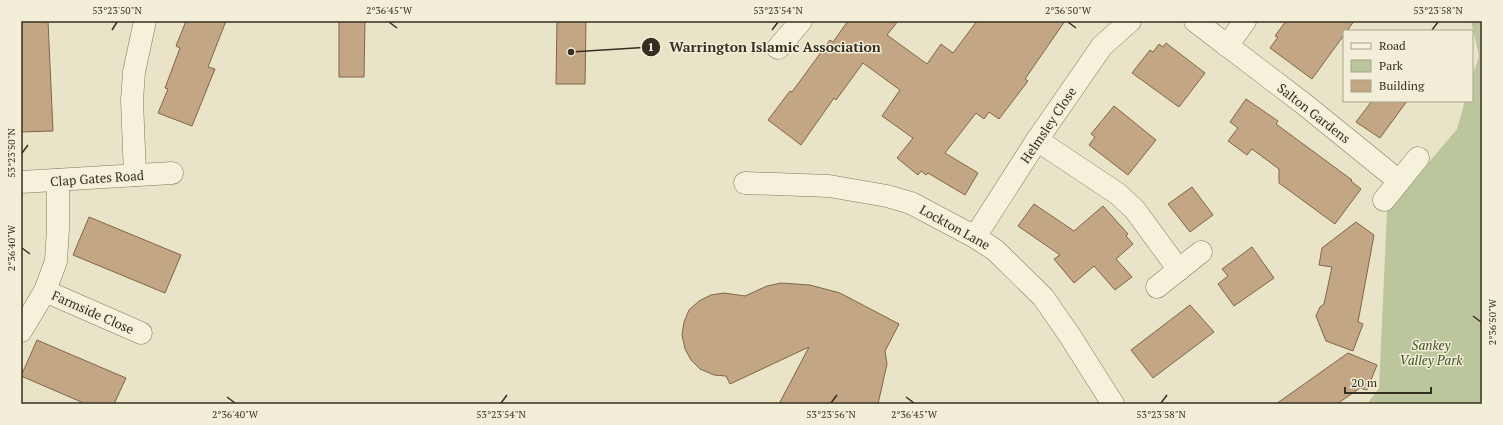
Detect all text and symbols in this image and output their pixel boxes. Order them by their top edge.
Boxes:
text: 53°23'50"N [92,4,142,17]
text: 2°36'45"W [366,4,413,17]
text: 53°23'54"N [753,4,803,17]
text: 2°36'50"W [1045,4,1092,17]
text: 53°23'58"N [1413,4,1463,17]
legend [1343,30,1473,102]
callout: Warrington Islamic Association [641,34,889,60]
text: Warrington Islamic Association [669,37,881,56]
text: Road [1379,38,1406,53]
text: 1 [648,39,654,54]
text: Park [1379,58,1404,73]
text: Building [1379,78,1425,93]
street label: Salton Gardens [1274,79,1354,147]
street label: Helmsley Close [1016,83,1080,167]
text: 53°23'50"N [5,128,18,178]
street label: Clap Gates Road [49,166,145,190]
street label: Lockton Lane [917,200,993,254]
text: 2°36'40"W [5,224,18,271]
street label: Farmside Close [49,286,137,338]
text: 2°36'50"W [1486,298,1499,345]
park label: Sankey Valley Park [1400,336,1463,369]
scale bar [1345,369,1431,395]
text: 20 m [1351,375,1378,390]
text: 2°36'40"W [212,408,259,421]
text: 53°23'54"N [476,408,526,421]
text: 53°23'56"N [806,408,856,421]
text: 2°36'45"W [891,408,938,421]
text: 53°23'58"N [1136,408,1186,421]

